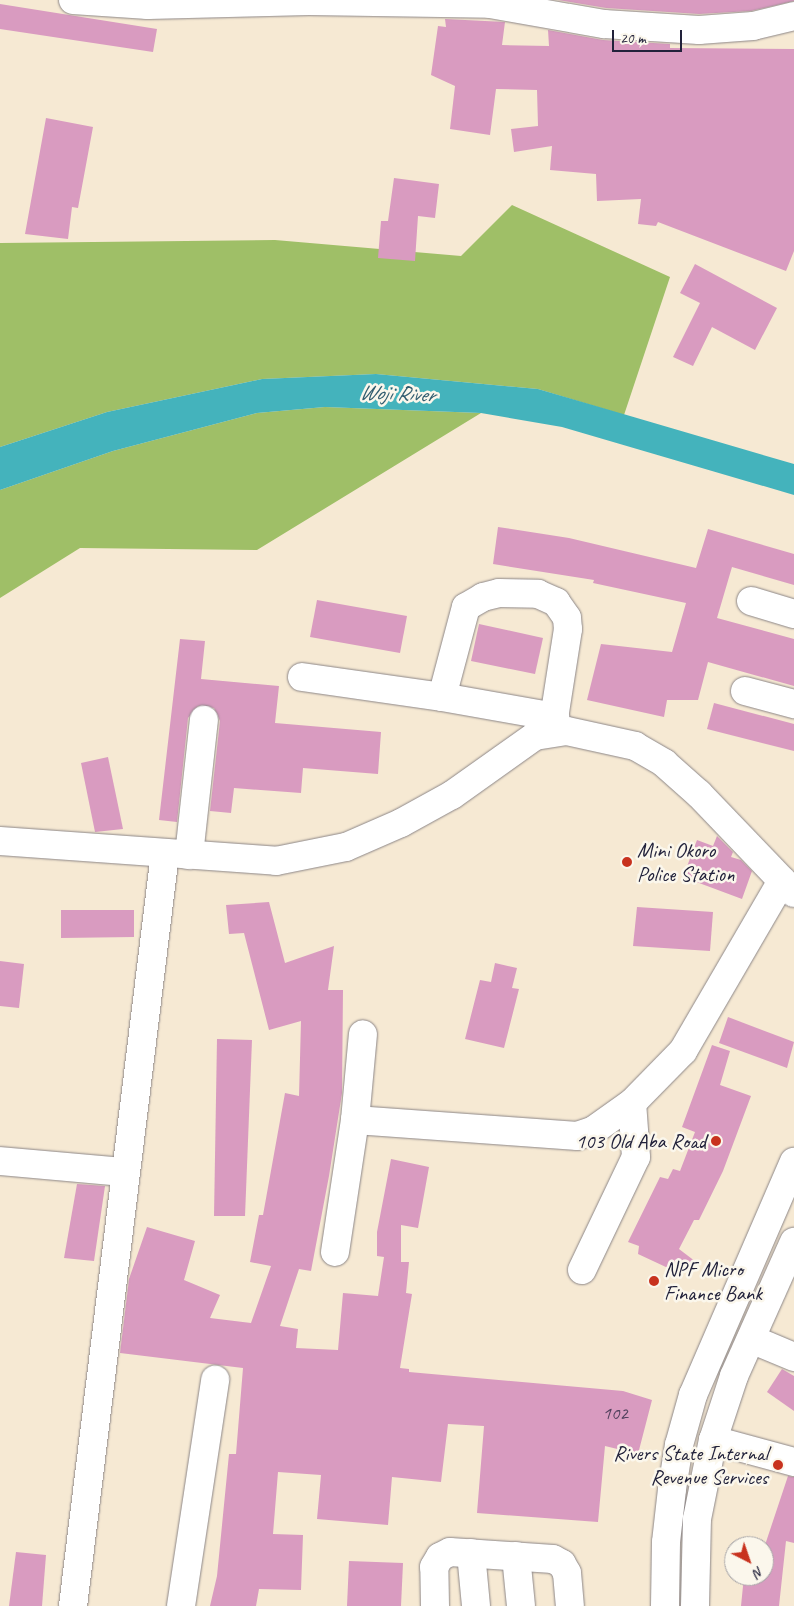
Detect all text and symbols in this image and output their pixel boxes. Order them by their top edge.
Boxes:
scale bar [614,20,684,52]
text: 20 m [620,29,646,48]
water label: Woji River [359,379,435,409]
place label: Mini Okoro Police Station [637,837,735,887]
marker: Mini Okoro Police Station [621,856,633,868]
place label: 103 Old Aba Road [576,1128,706,1154]
marker: 103 Old Aba Road [710,1135,722,1147]
place label: NPF Micro Finance Bank [664,1256,762,1306]
marker: NPF Micro Finance Bank [648,1275,660,1287]
house number: 102 [602,1403,628,1425]
place label: Rivers State Internal Revenue Services [613,1440,768,1490]
marker: Rivers State Internal Revenue Services [772,1459,784,1471]
north arrow [724,1536,774,1586]
text: N [750,1563,767,1581]

